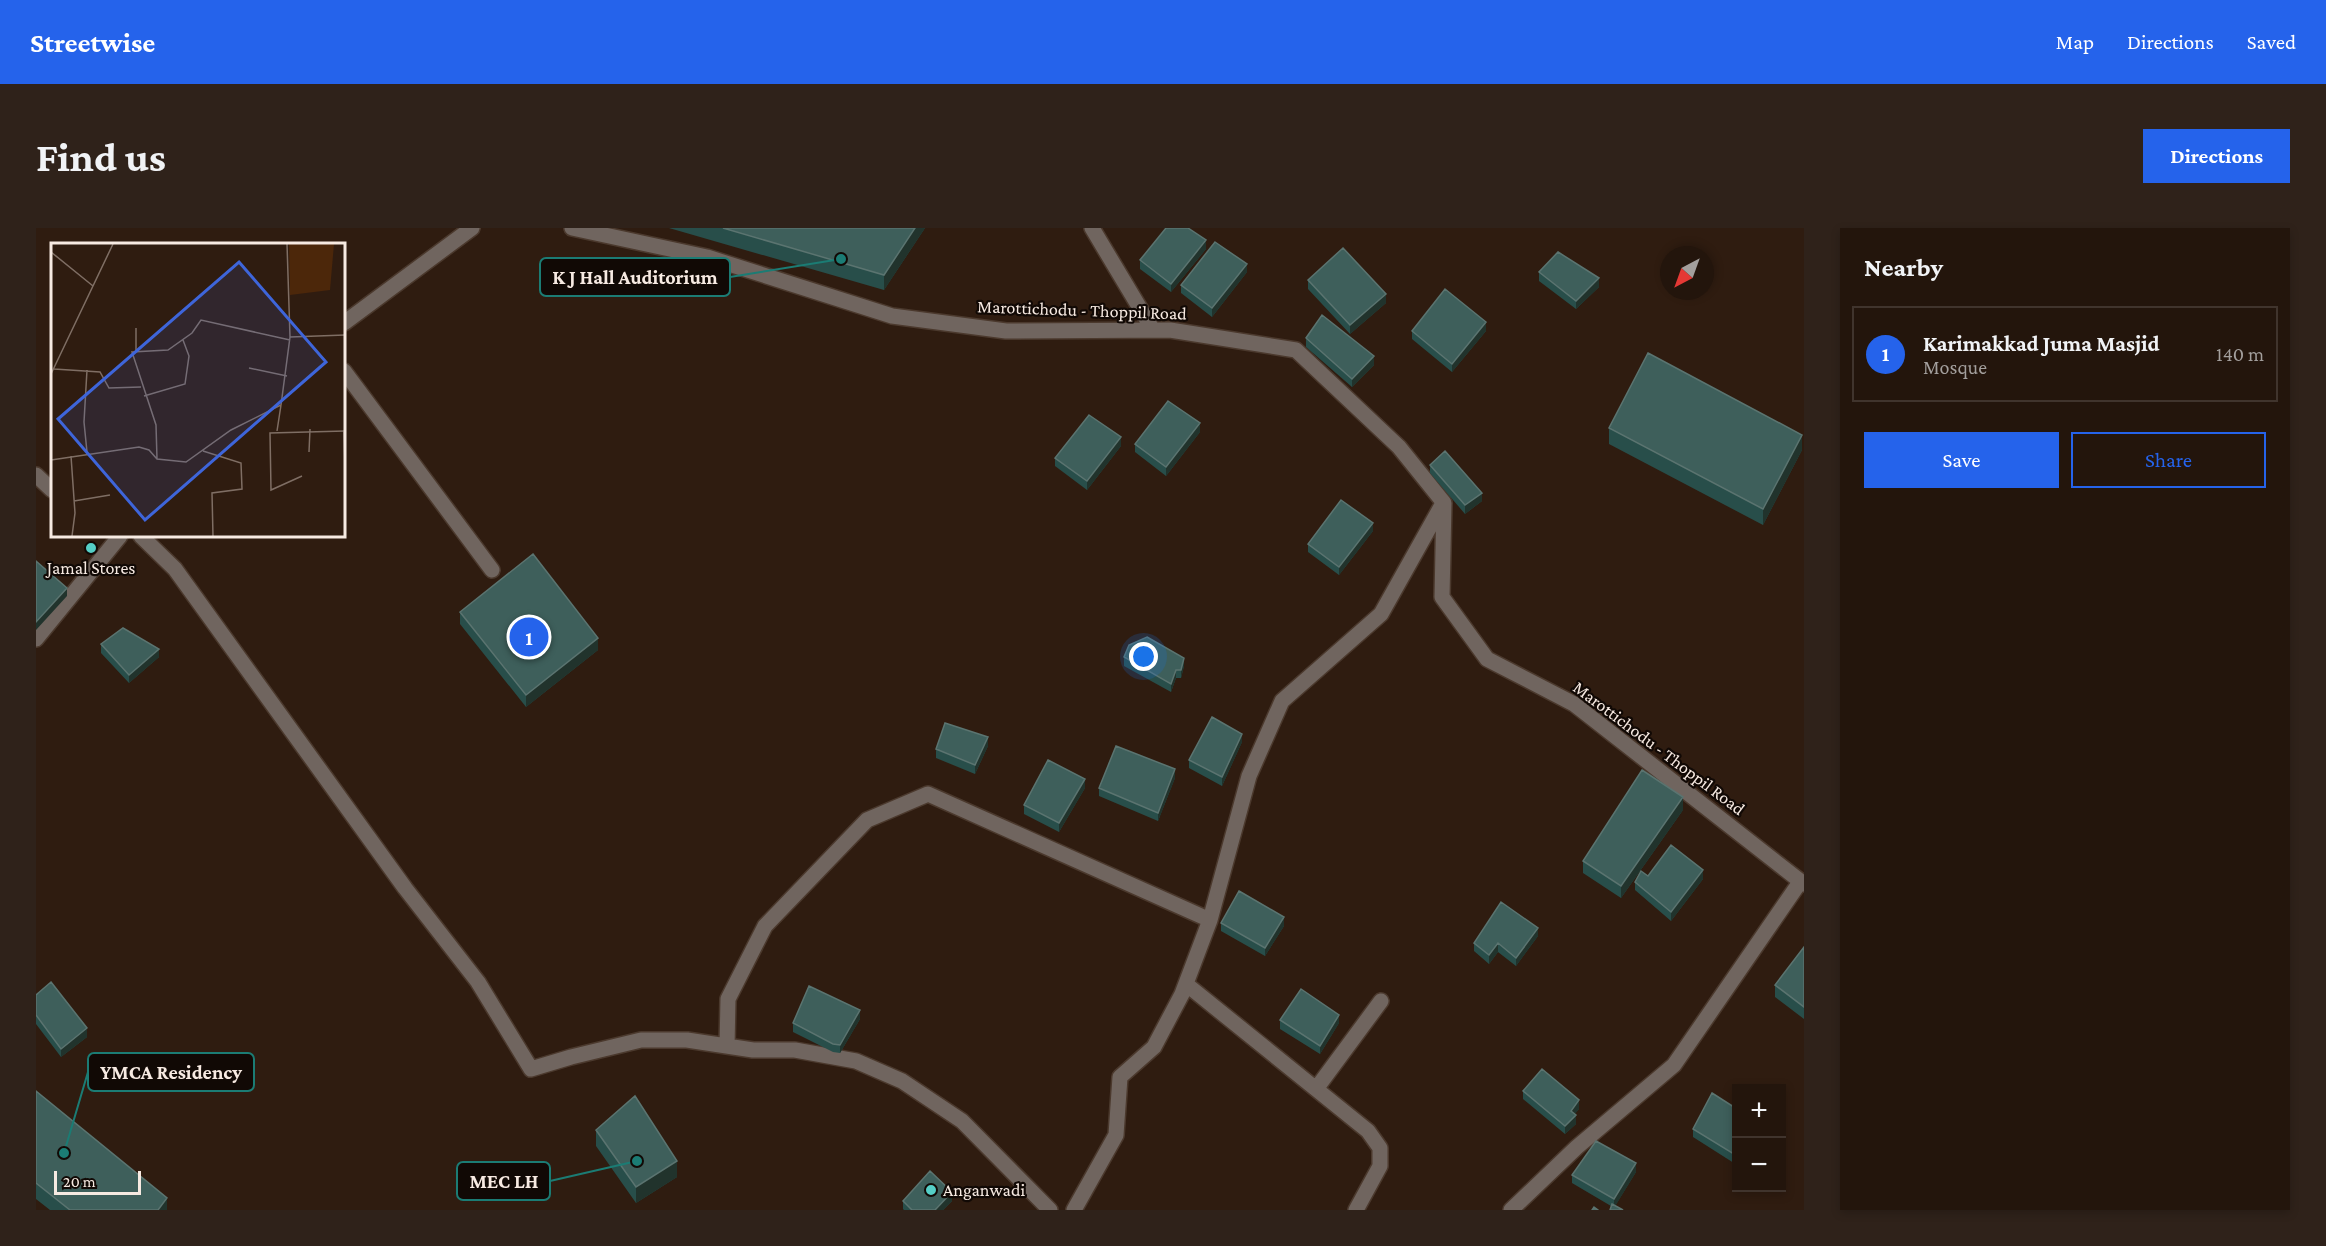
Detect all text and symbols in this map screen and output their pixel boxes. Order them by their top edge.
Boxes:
text: Streetwise [30,27,155,58]
text: Map [2056,30,2094,54]
text: Directions [2127,30,2214,54]
text: Saved [2247,30,2296,54]
button: Directions [2143,129,2290,183]
text: Find us [36,133,166,180]
inset map [51,243,345,537]
north arrow [1660,246,1714,300]
text: Nearby [1864,253,1943,282]
callout: K J Hall Auditorium [540,258,730,296]
text: K J Hall Auditorium [552,266,718,288]
street label: Marottichodu - Thoppil Road [977,296,1188,324]
text: Karimakkad Juma Masjid [1923,331,2160,356]
text: 1 [1882,343,1889,365]
text: 140 m [2216,343,2264,365]
text: Mosque [1923,356,1987,378]
button: Save [1864,432,2059,488]
button: Share [2071,432,2266,488]
marker: Jamal Stores [84,541,98,555]
place label: Jamal Stores [45,558,135,578]
pin: 1 [510,614,548,660]
your location [1129,642,1158,671]
street label: Marottichodu - Thoppil Road [1569,677,1749,819]
callout: YMCA Residency [88,1053,254,1091]
text: YMCA Residency [100,1061,242,1083]
map controls [1732,1084,1786,1192]
button: + [1732,1084,1786,1138]
button: − [1732,1138,1786,1192]
callout: MEC LH [457,1162,550,1200]
scale bar [54,1168,141,1196]
text: MEC LH [469,1170,539,1192]
text: 20 m [63,1173,96,1190]
place label: Anganwadi [943,1180,1025,1200]
marker: Anganwadi [924,1183,938,1197]

